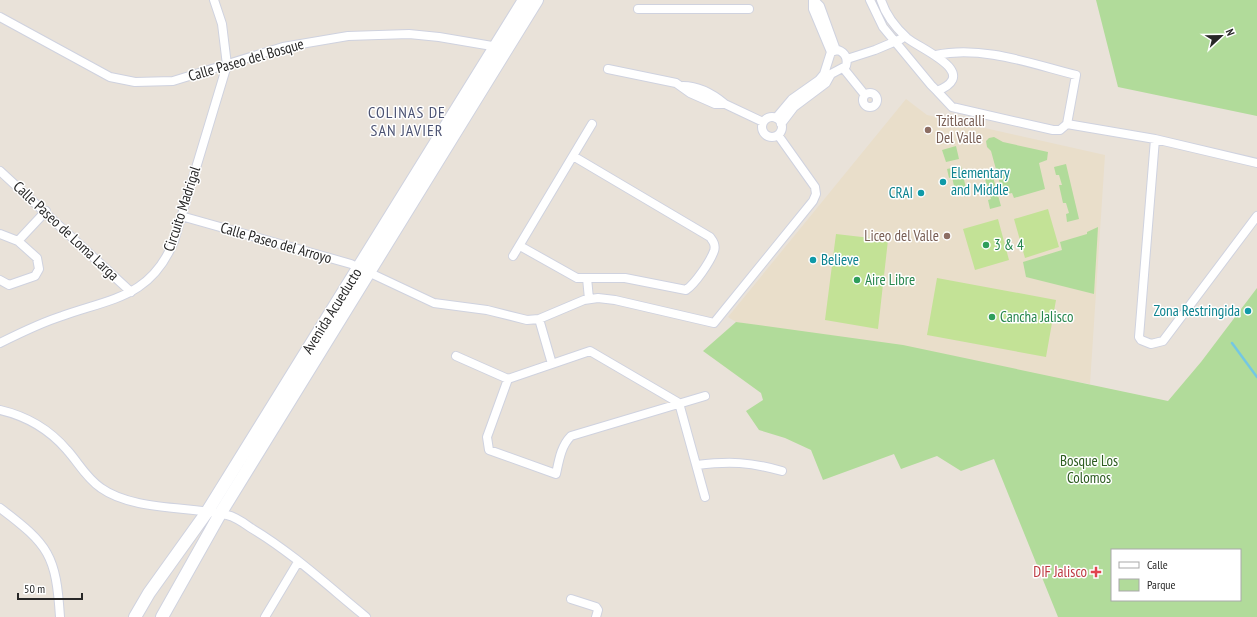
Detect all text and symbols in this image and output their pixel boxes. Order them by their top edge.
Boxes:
north arrow [1201,16,1241,56]
text: N [1223,27,1238,38]
street label: Calle Paseo del Bosque [186,34,306,85]
district label: COLINAS DE SAN JAVIER [368,102,446,140]
place label: Tzitlacalli Del Valle [936,111,985,147]
marker: Tzitlacalli Del Valle [923,125,933,135]
street label: Circuito Madrigal [159,163,204,254]
place label: Elementary and Middle [951,163,1010,199]
street label: Calle Paseo de Loma Larga [10,177,123,285]
marker: Elementary and Middle [938,177,948,187]
place label: CRAI [889,183,913,202]
marker: CRAI [916,188,926,198]
street label: Calle Paseo del Arroyo [218,218,334,267]
place label: Liceo del Valle [864,226,939,245]
marker: Liceo del Valle [942,231,952,241]
place label: 3 & 4 [994,235,1024,254]
marker: 3 & 4 [981,240,991,250]
place label: Believe [821,250,859,269]
marker: Believe [808,255,818,265]
street label: Avenida Acueducto [298,264,365,357]
place label: Aire Libre [865,270,915,289]
marker: Aire Libre [852,275,862,285]
place label: Zona Restringida [1154,301,1240,320]
marker: Zona Restringida [1243,306,1253,316]
place label: Cancha Jalisco [1000,307,1073,326]
marker: Cancha Jalisco [987,312,997,322]
park label: Bosque Los Colomos [1060,451,1118,487]
legend [1111,549,1241,601]
text: Calle [1147,557,1168,572]
place label: DIF Jalisco [1033,562,1087,581]
marker: DIF Jalisco [1090,566,1102,578]
scale bar [18,575,82,601]
text: Parque [1147,577,1176,592]
text: 50 m [24,581,45,596]

